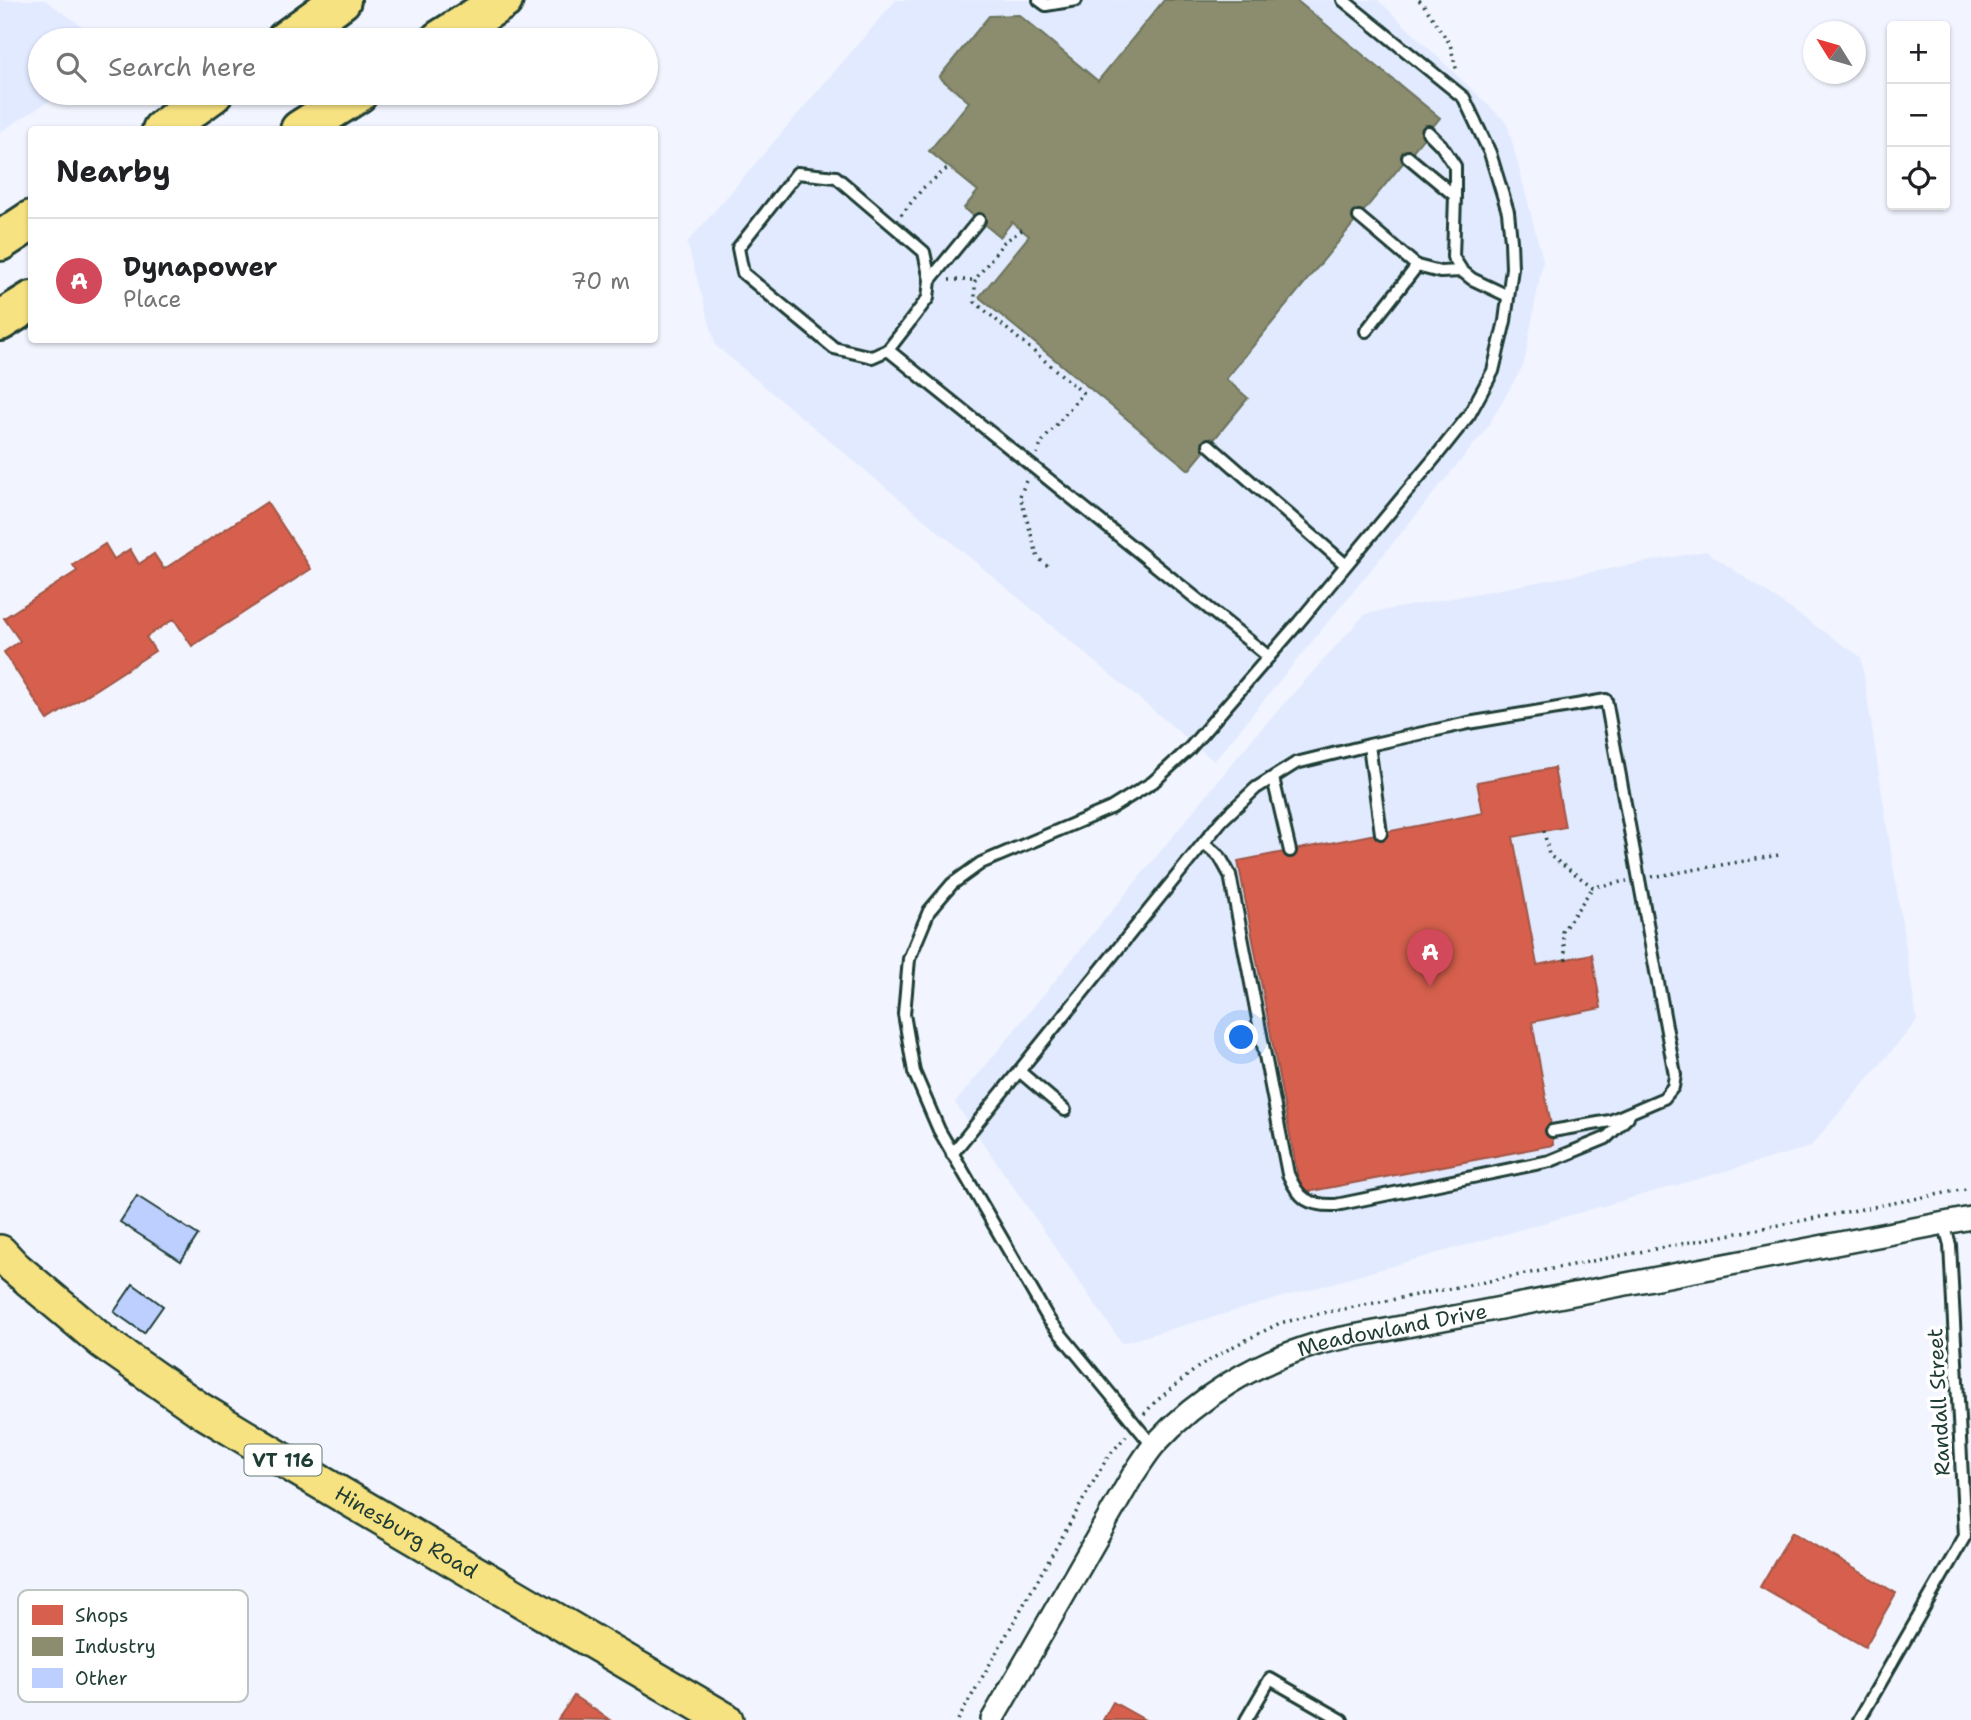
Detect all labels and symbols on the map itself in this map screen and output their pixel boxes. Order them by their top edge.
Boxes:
north arrow [1803,21,1866,84]
pin: A [1407,929,1453,987]
your location [1224,1020,1258,1054]
street label: Meadowland Drive [1294,1297,1489,1363]
street label: Randall Street [1921,1328,1957,1476]
road number: VT 116 [244,1444,322,1476]
street label: Hinesburg Road [329,1479,483,1585]
legend [18,1590,248,1702]
text: Shops [75,1603,129,1628]
text: Industry [75,1634,156,1659]
text: Other [75,1666,128,1691]

